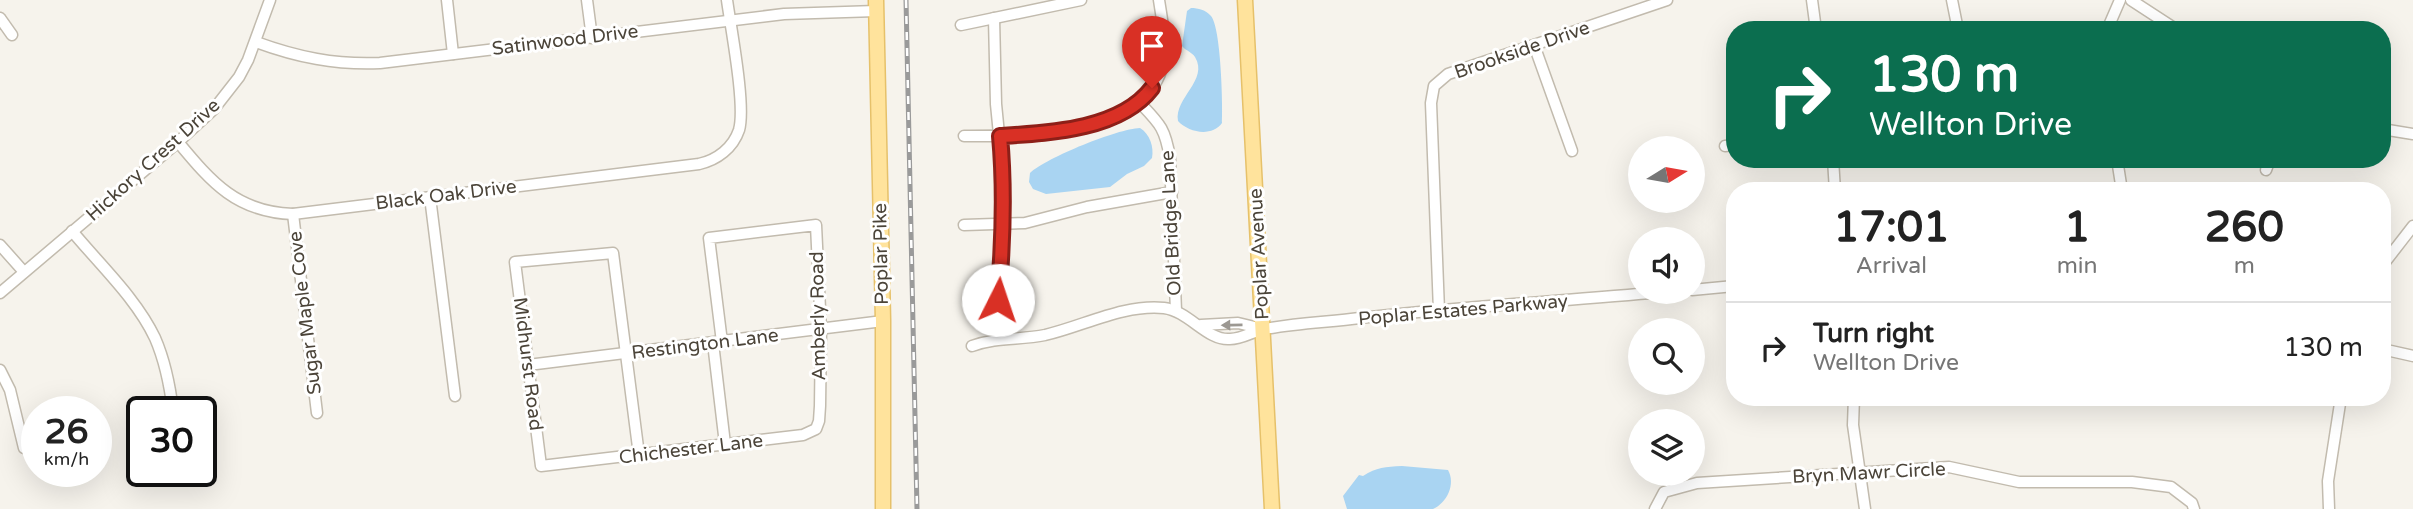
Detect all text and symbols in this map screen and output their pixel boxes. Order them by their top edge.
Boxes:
pin [1122,16,1182,88]
street label: Brookside Drive [1451,17,1593,83]
street label: Satinwood Drive [491,20,639,60]
icon: arrive [1133,27,1171,65]
text: 130 m [1869,46,2019,105]
icon: right [1754,49,1845,140]
street label: Hickory Crest Drive [82,94,224,226]
text: Wellton Drive [1869,106,2072,144]
north arrow [1628,136,1704,214]
map controls [1628,136,1705,486]
street label: Old Bridge Lane [1156,150,1186,296]
street label: Black Oak Drive [374,175,518,215]
street label: Poplar Avenue [1245,188,1273,320]
text: 17:01 [1833,202,1950,253]
text: 1 [2064,202,2090,253]
text: 260 [2205,202,2284,253]
street label: Poplar Pike [869,203,893,305]
button: sound [1628,227,1705,304]
street label: Sugar Maple Cove [284,230,326,396]
street label: Amberly Road [806,251,830,381]
text: Arrival [1856,252,1927,280]
text: min [2057,252,2098,280]
text: m [2234,252,2255,280]
position arrow [961,263,1035,337]
street label: Poplar Estates Parkway [1357,290,1569,330]
street label: Midhurst Road [509,296,547,432]
button: search [1628,318,1705,395]
text: Turn right [1813,318,1934,349]
one-way arrow [1221,319,1243,331]
street label: Restington Lane [630,324,780,364]
icon: right [1754,329,1792,367]
text: 130 m [2283,332,2363,363]
text: Wellton Drive [1813,349,1959,377]
speed limit sign: 30 [126,396,217,487]
button: layers [1628,409,1705,486]
text: 26 [45,411,88,453]
street label: Chichester Lane [618,429,764,469]
text: km/h [44,448,89,470]
street label: Bryn Mawr Circle [1792,458,1946,488]

